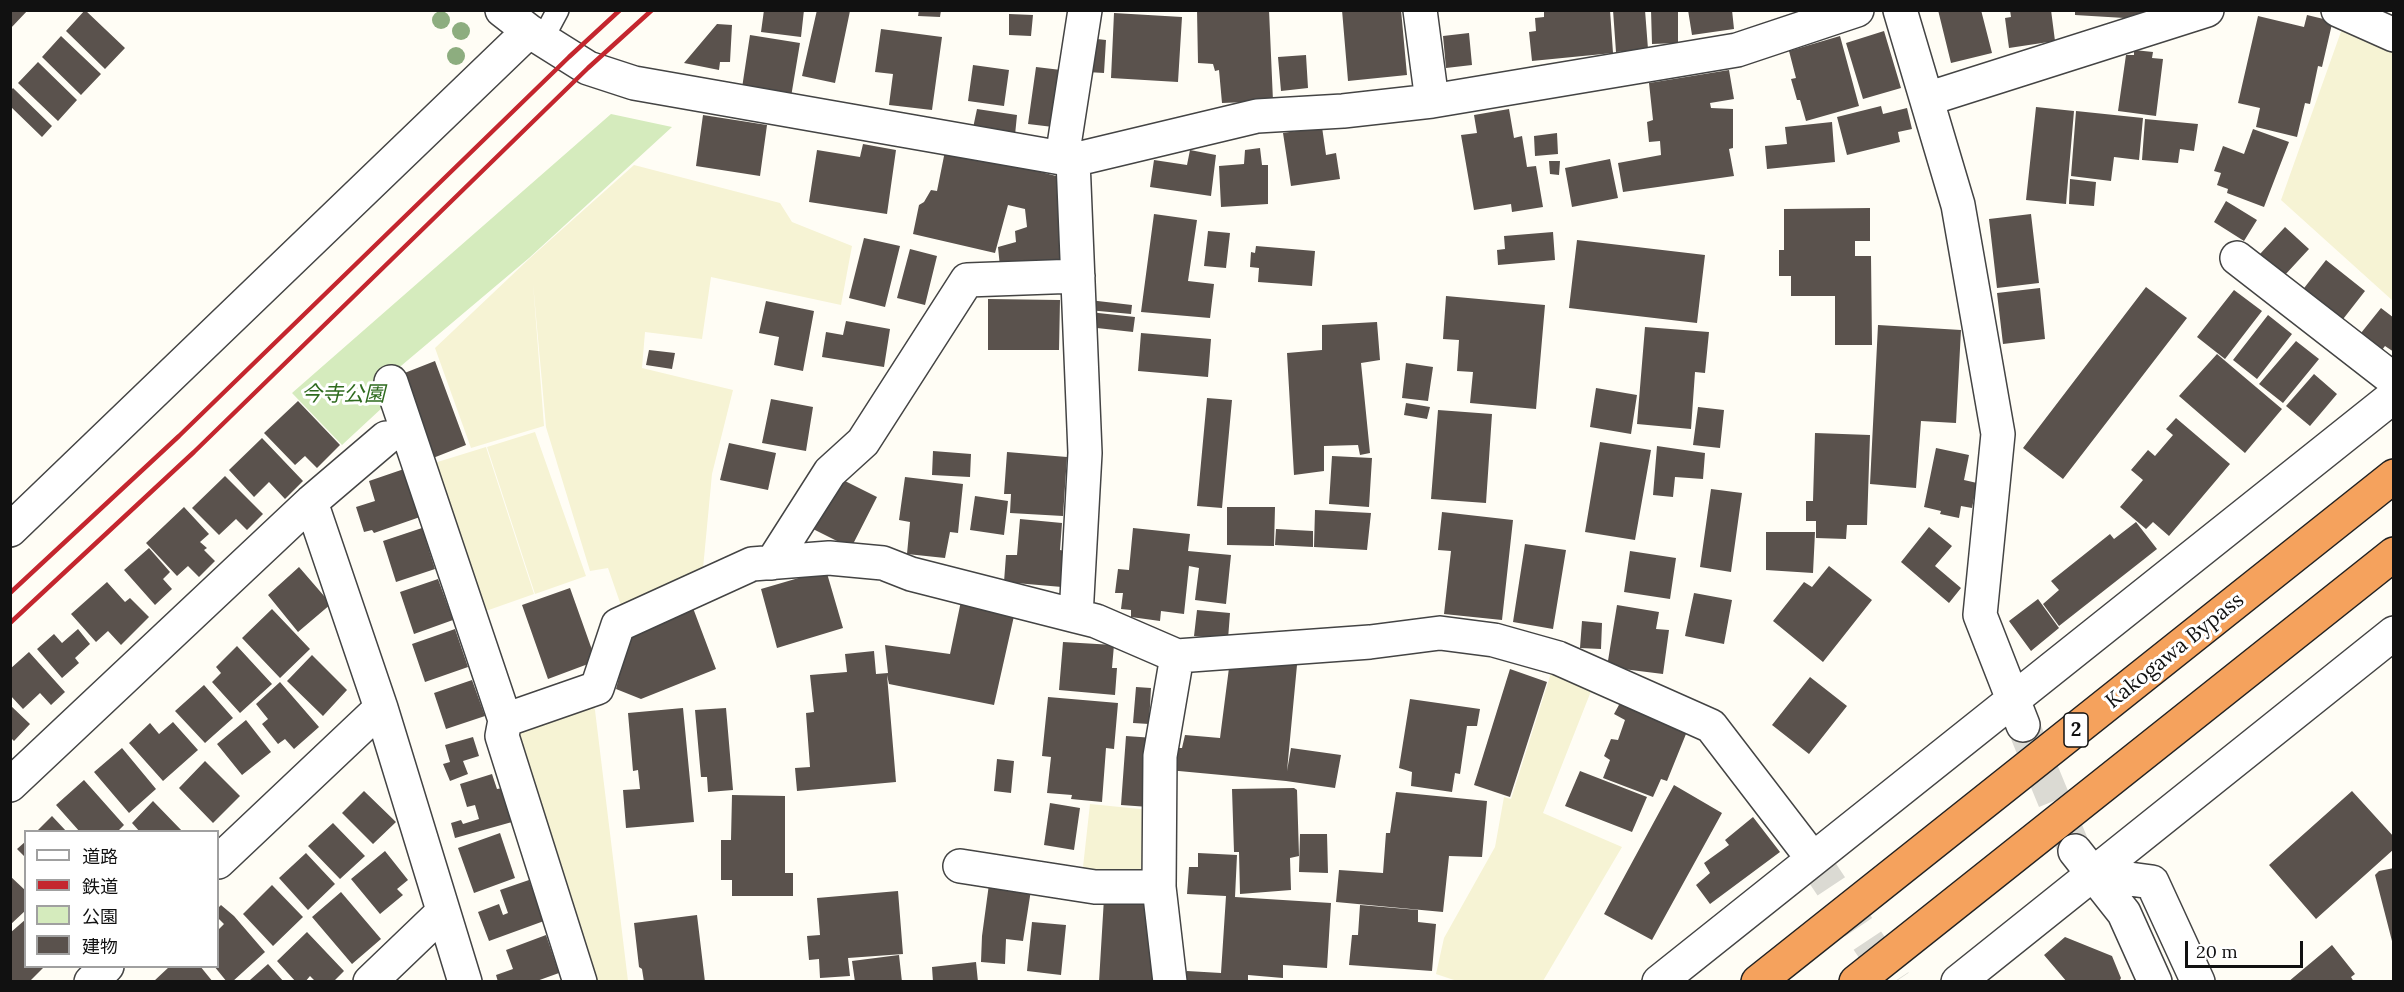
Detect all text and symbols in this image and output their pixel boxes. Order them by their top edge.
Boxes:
park label: 今寺公園 [301,382,385,408]
street label: Kakogawa Bypass [2101,588,2249,714]
road number: 2 [2064,713,2088,747]
legend [24,830,219,968]
text: 道路 [82,845,118,868]
text: 鉄道 [82,875,118,898]
text: 公園 [82,905,118,928]
scale bar [2188,929,2306,967]
text: 建物 [82,935,118,958]
text: 20 m [2196,940,2238,963]

